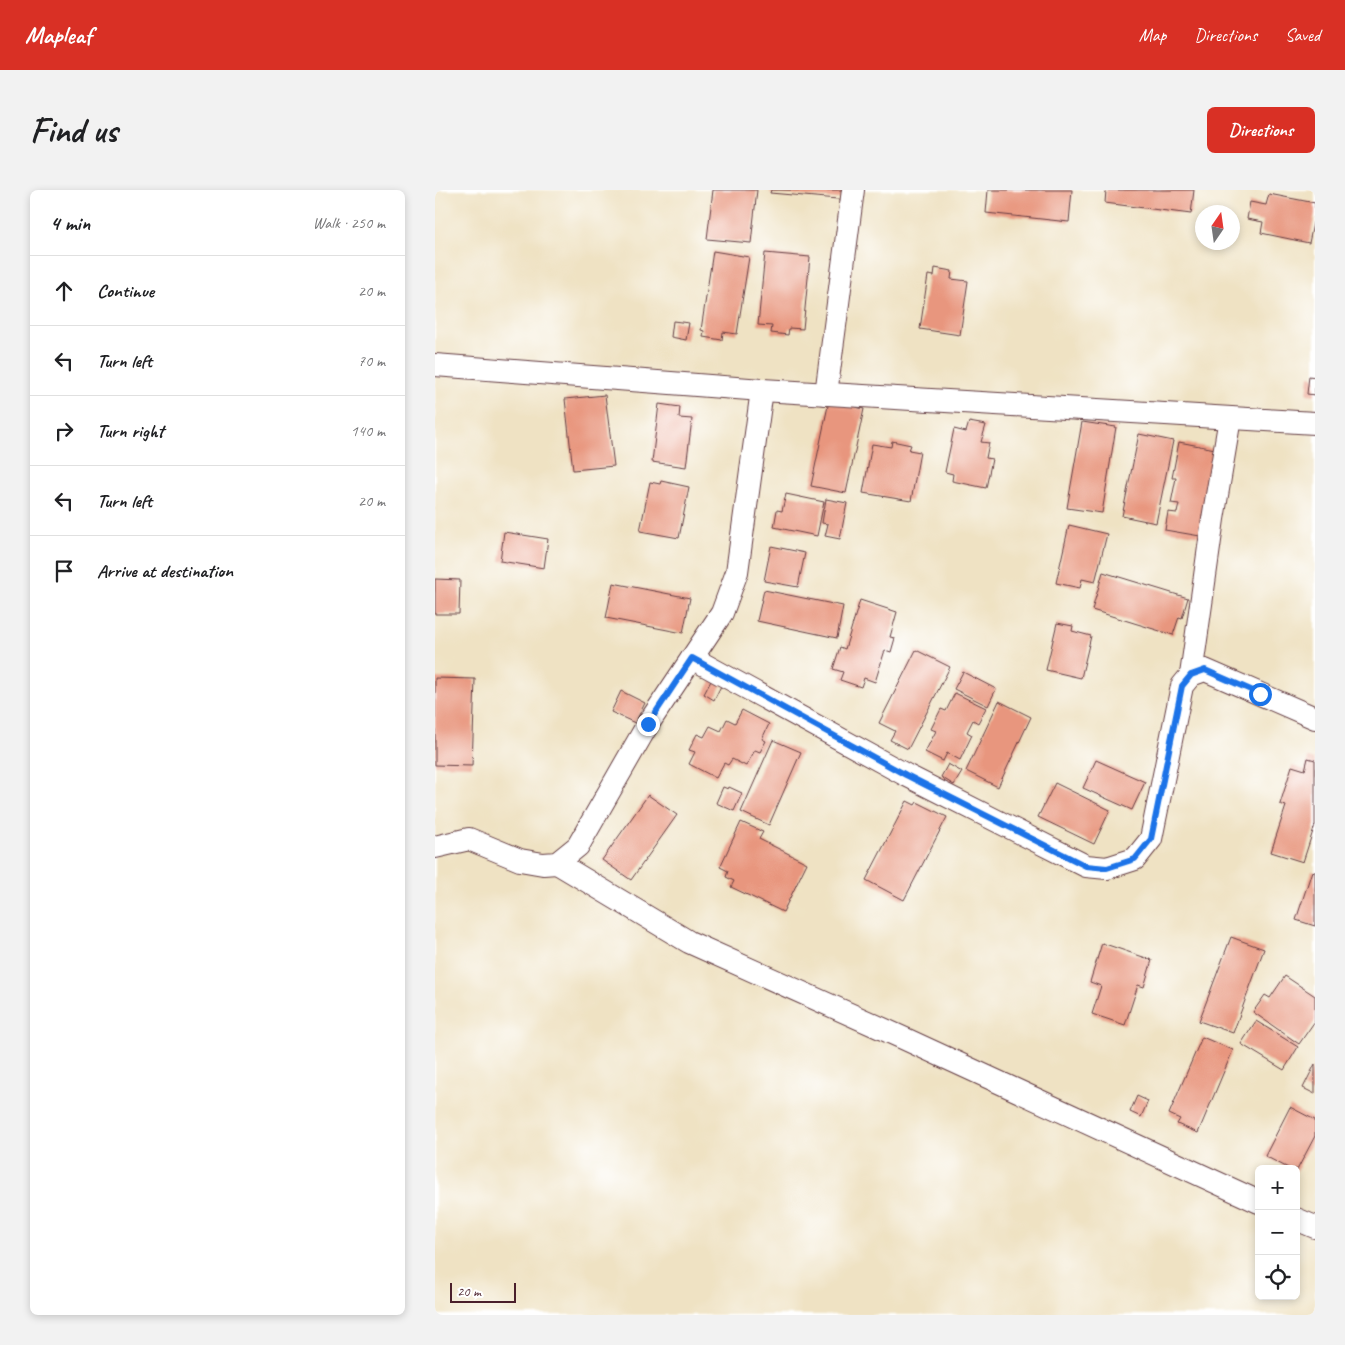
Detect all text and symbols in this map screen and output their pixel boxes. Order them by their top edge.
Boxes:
text: Mapleaf [25,20,92,50]
text: Map [1139,24,1166,46]
text: Directions [1194,24,1257,46]
text: Saved [1285,24,1320,46]
button: Directions [1207,107,1315,153]
text: Find us [30,108,117,153]
north arrow [1195,205,1240,250]
text: 4 min [50,210,90,236]
text: Walk · 250 m [313,213,385,233]
icon: ahead [50,277,78,305]
text: Continue [97,279,154,303]
text: 20 m [358,281,385,301]
icon: left [50,347,78,375]
text: Turn left [97,349,152,373]
text: 70 m [358,351,385,371]
icon: right [50,417,78,445]
text: Turn right [97,419,164,443]
text: 140 m [351,421,385,441]
icon: left [50,487,78,515]
text: Turn left [97,489,152,513]
text: 20 m [358,491,385,511]
icon: arrive [50,557,78,585]
text: Arrive at destination [97,559,233,583]
route start [1249,683,1272,706]
route end [637,713,660,736]
map controls [1255,1165,1300,1300]
button: + [1255,1165,1300,1210]
button: − [1255,1210,1300,1255]
button: locate [1255,1255,1300,1300]
scale bar [450,1280,516,1303]
text: 20 m [457,1283,481,1300]

